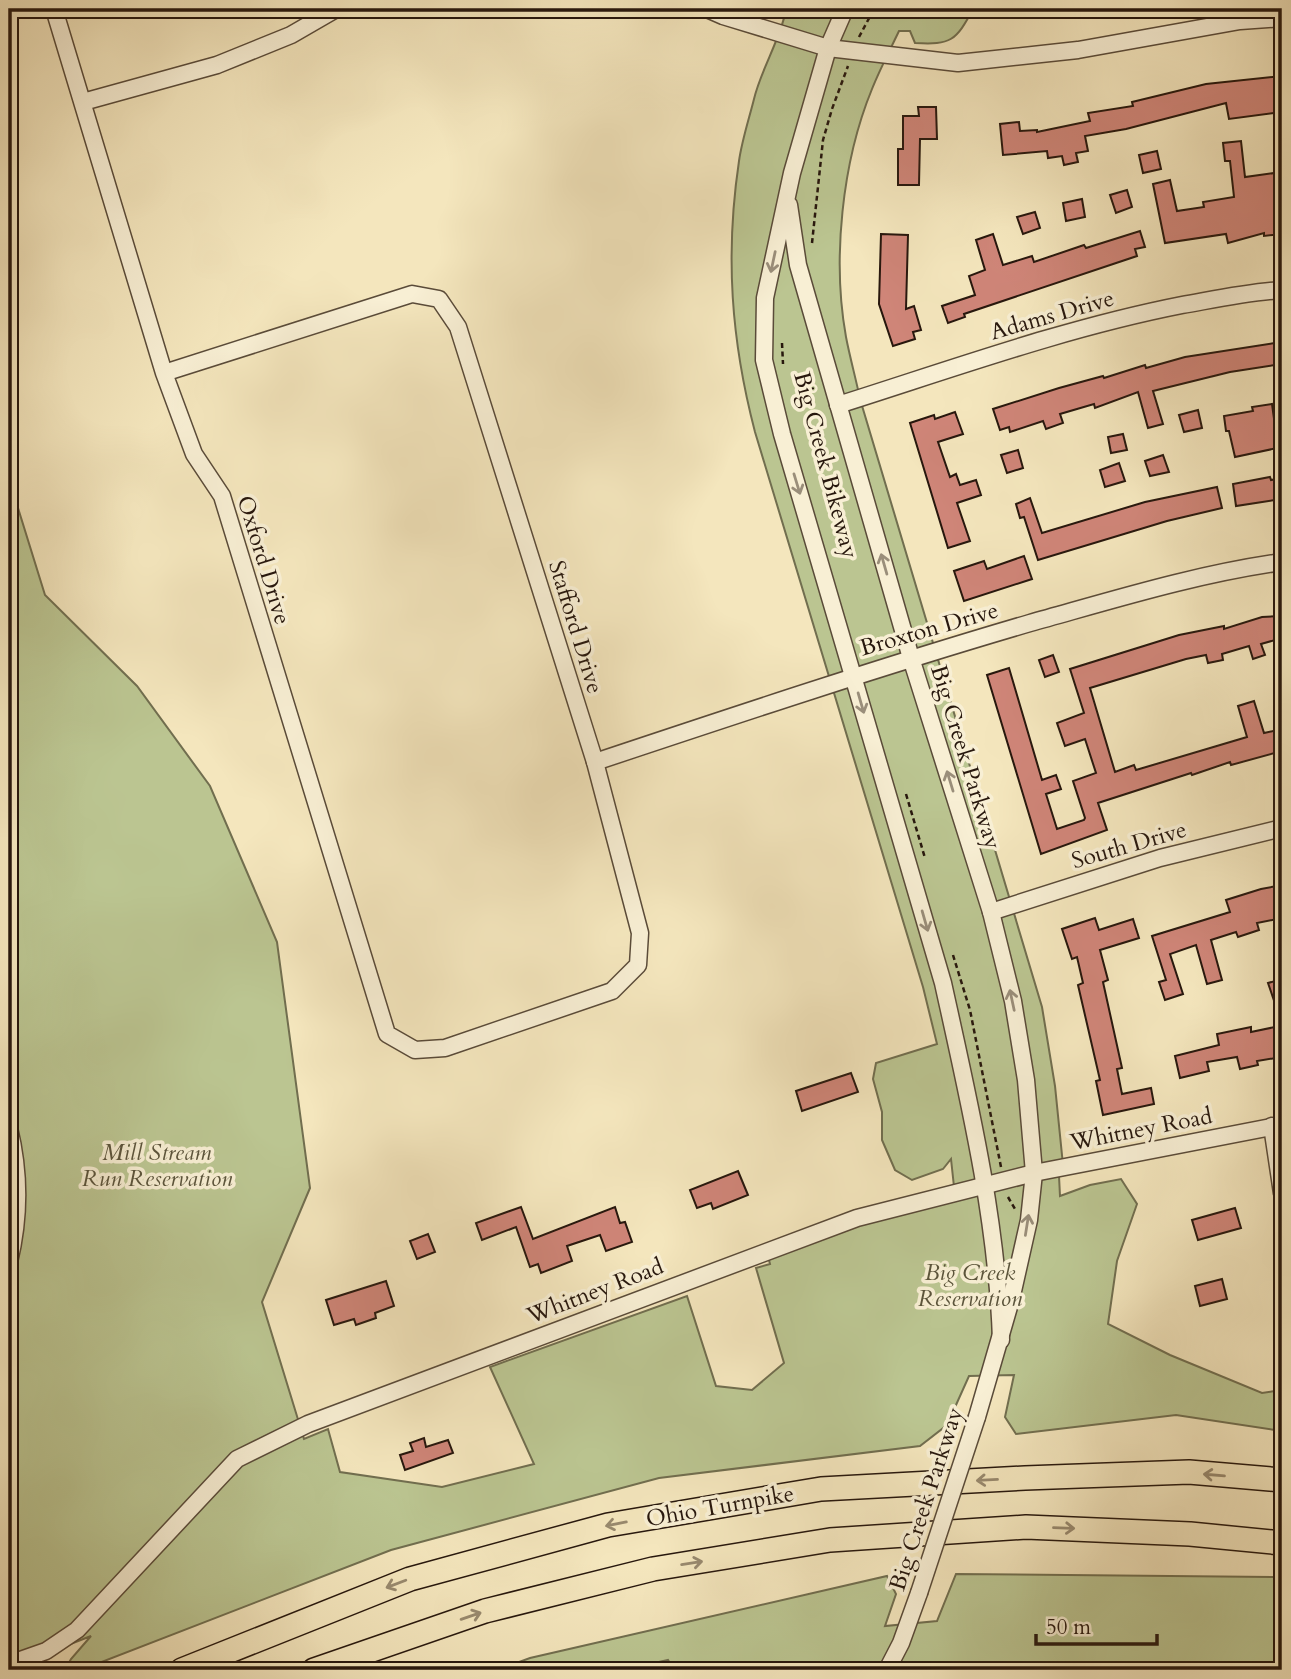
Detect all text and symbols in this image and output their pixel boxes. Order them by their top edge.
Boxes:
one-way arrow [765,250,779,273]
street label: Adams Drive [986,283,1118,347]
street label: Big Creek Bikeway [786,368,866,562]
one-way arrow [792,473,805,495]
street label: Oxford Drive [230,492,298,628]
one-way arrow [877,553,890,575]
street label: Stafford Drive [541,557,611,697]
street label: Broxton Drive [856,594,1002,664]
street label: Big Creek Parkway [923,661,1009,853]
one-way arrow [856,692,869,714]
one-way arrow [942,771,955,793]
street label: South Drive [1068,814,1190,876]
one-way arrow [919,910,932,932]
one-way arrow [1005,989,1019,1012]
street label: Whitney Road [1066,1100,1215,1158]
park label: Mill Stream Run Reservation [82,1137,233,1194]
one-way arrow [1021,1214,1034,1237]
street label: Whitney Road [521,1250,669,1332]
park label: Big Creek Reservation [918,1257,1023,1314]
street label: Big Creek Parkway [882,1403,970,1595]
one-way arrow [1203,1468,1226,1481]
one-way arrow [976,1474,999,1487]
street label: Ohio Turnpike [643,1478,797,1534]
one-way arrow [605,1518,628,1531]
one-way arrow [1052,1522,1075,1535]
one-way arrow [680,1556,703,1569]
one-way arrow [386,1579,408,1592]
scale bar [1036,1602,1156,1646]
one-way arrow [460,1609,482,1622]
text: 50 m [1046,1613,1091,1642]

